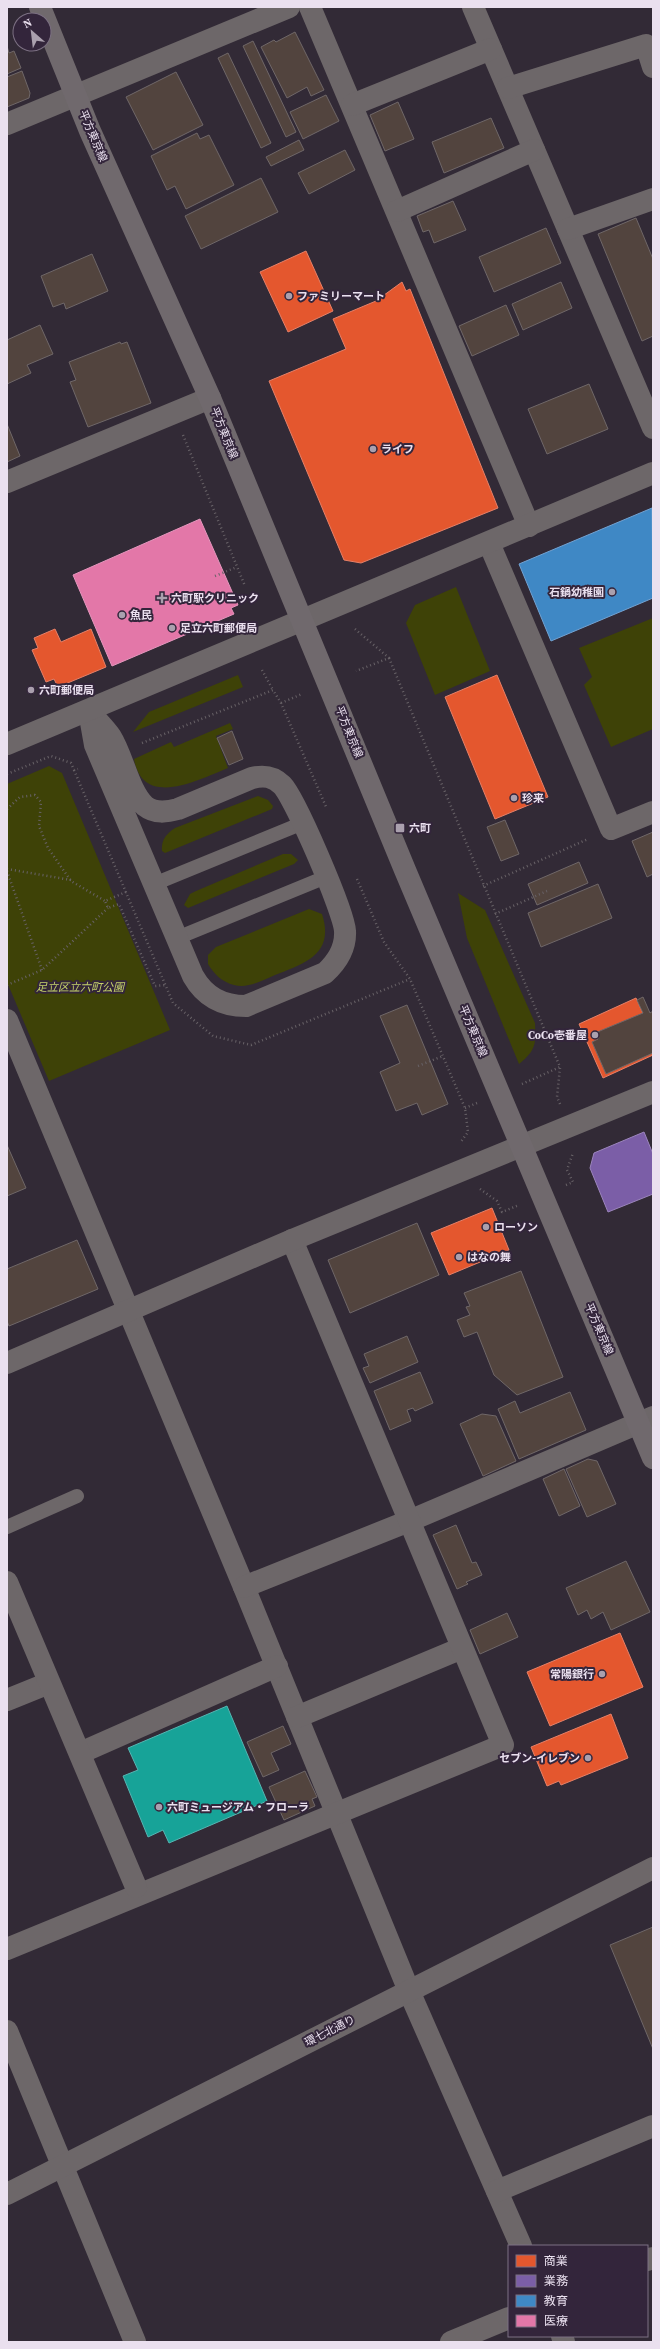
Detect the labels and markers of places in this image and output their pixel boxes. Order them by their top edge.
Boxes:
place label: ファミリーマート [297,289,385,304]
marker: ファミリーマート [284,291,294,301]
place label: ライフ [381,442,414,457]
marker: ライフ [368,444,378,454]
place label: 石鍋幼稚園 [549,585,604,600]
marker: 石鍋幼稚園 [607,587,617,597]
place label: 六町駅クリニック [171,591,259,606]
marker: 六町駅クリニック [156,592,168,604]
place label: 魚民 [130,608,152,623]
marker: 魚民 [117,610,127,620]
place label: 足立六町郵便局 [180,621,257,636]
marker: 足立六町郵便局 [167,623,177,633]
place label: 六町郵便局 [39,683,94,698]
marker: 六町郵便局 [26,685,36,695]
place label: 珍来 [522,791,544,806]
marker: 珍来 [509,793,519,803]
place label: 六町 [409,821,431,836]
marker: 六町 [394,822,406,834]
place label: CoCo壱番屋 [528,1028,587,1043]
marker: CoCo壱番屋 [590,1030,600,1040]
place label: ローソン [494,1220,538,1235]
marker: ローソン [481,1222,491,1232]
place label: はなの舞 [467,1250,511,1265]
marker: はなの舞 [454,1252,464,1262]
place label: 常陽銀行 [550,1667,594,1682]
marker: 常陽銀行 [597,1669,607,1679]
place label: セブン-イレブン [499,1751,580,1766]
marker: セブン-イレブン [583,1753,593,1763]
place label: 六町ミュージアム・フローラ [167,1800,309,1815]
marker: 六町ミュージアム・フローラ [154,1802,164,1812]

